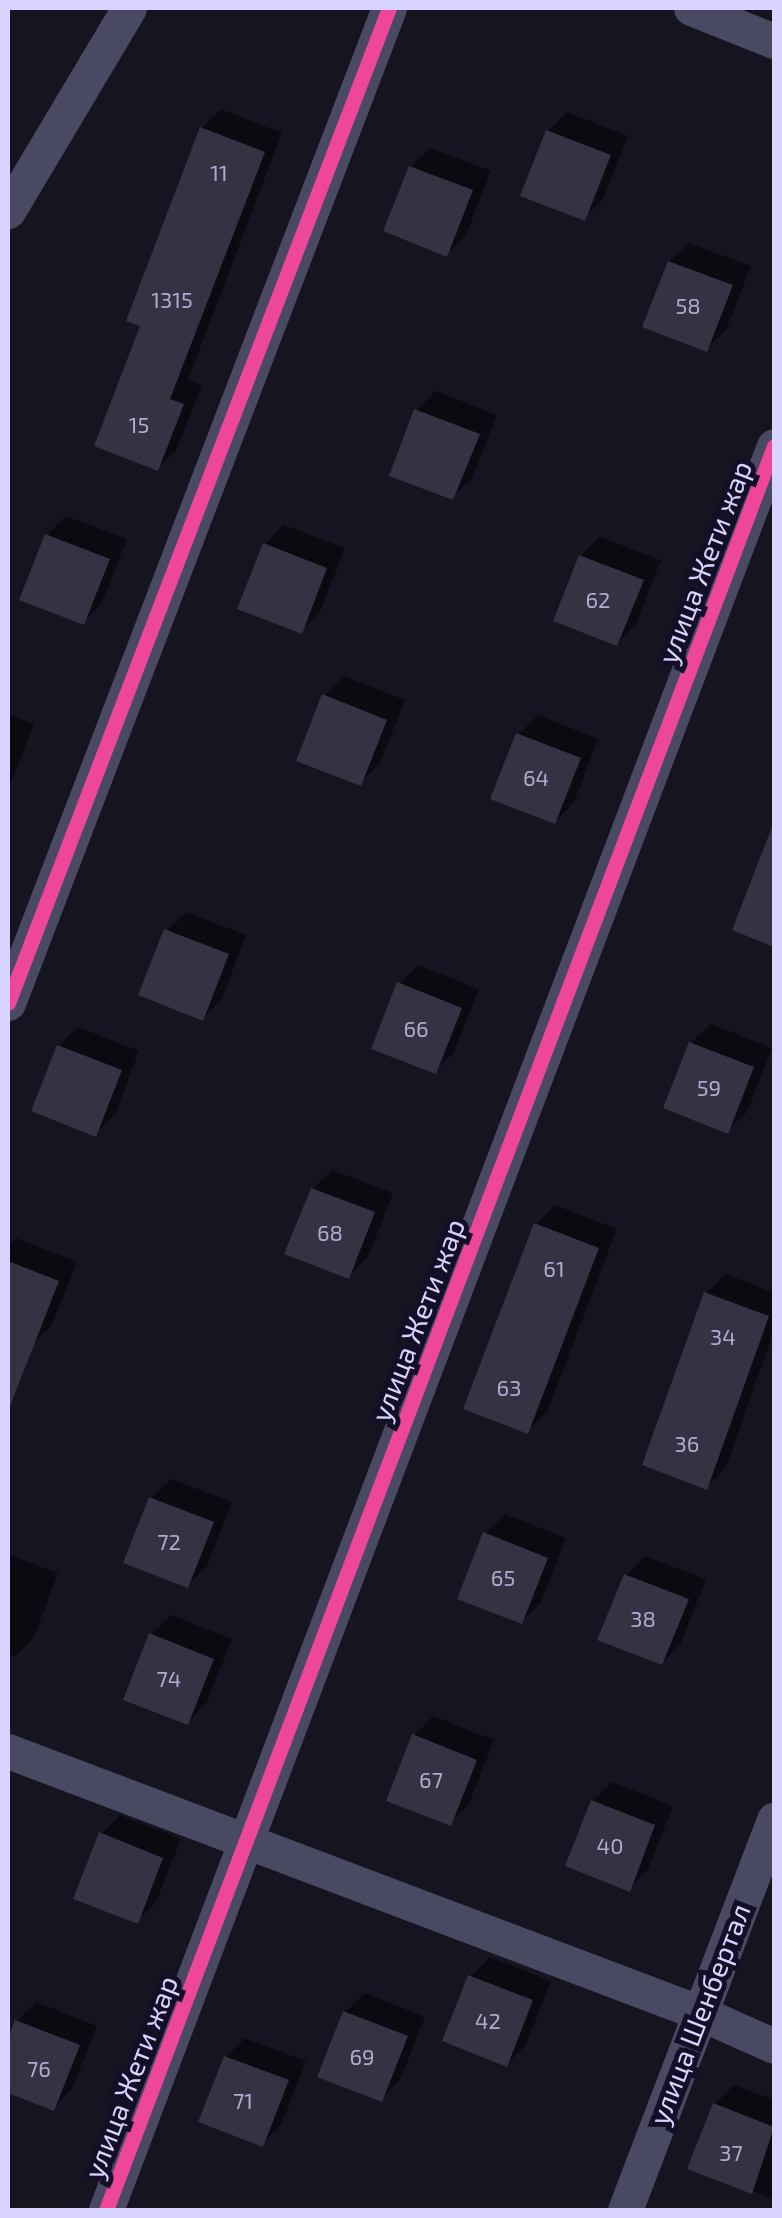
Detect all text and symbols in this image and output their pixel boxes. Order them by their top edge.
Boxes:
house number: 11 [210,160,228,186]
house number: 1315 [151,287,193,313]
house number: 58 [675,293,701,319]
house number: 15 [129,412,149,438]
street label: улица Жети жар [650,456,758,668]
house number: 62 [586,587,610,613]
house number: 64 [523,765,549,791]
house number: 66 [403,1016,429,1042]
house number: 59 [697,1075,721,1101]
street label: улица Жети жар [363,1214,471,1426]
house number: 68 [317,1220,343,1246]
house number: 61 [543,1256,565,1282]
house number: 34 [710,1324,736,1350]
house number: 63 [497,1375,521,1401]
house number: 36 [675,1431,699,1457]
house number: 72 [157,1529,181,1555]
house number: 65 [491,1565,515,1591]
house number: 38 [630,1606,656,1632]
house number: 74 [157,1666,181,1692]
house number: 67 [419,1767,443,1793]
house number: 40 [597,1833,623,1859]
street label: улица Шенбертал [641,1899,757,2129]
street label: улица Жети жар [76,1971,184,2183]
house number: 42 [475,2008,501,2034]
house number: 69 [349,2044,375,2070]
house number: 76 [27,2056,51,2082]
house number: 71 [233,2088,253,2114]
house number: 37 [719,2140,743,2166]

